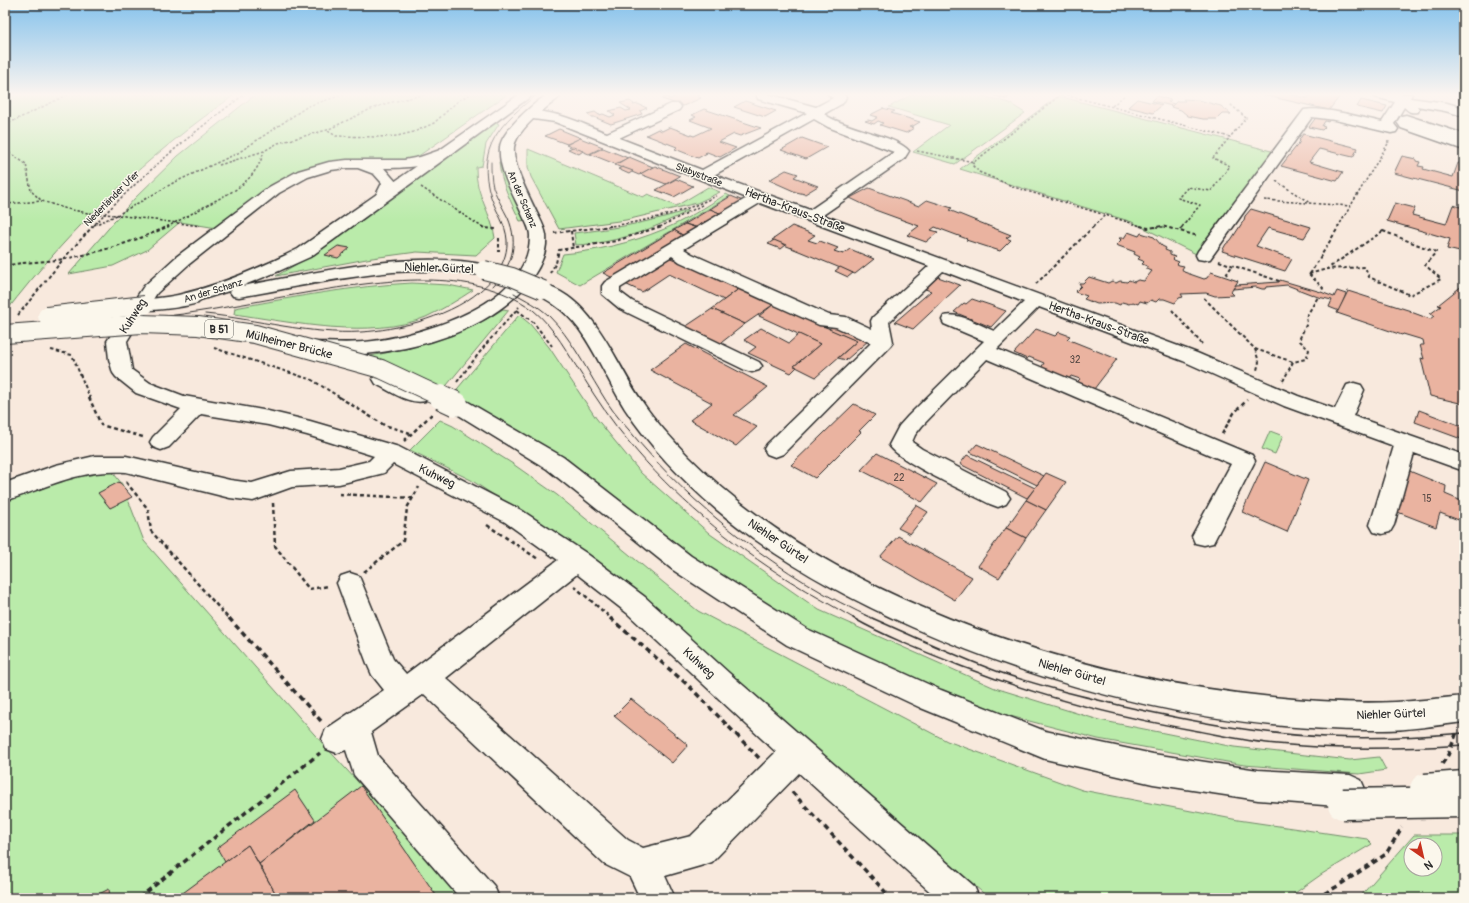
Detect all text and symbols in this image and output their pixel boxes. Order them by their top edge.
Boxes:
street label: Slabystraße [674,161,724,189]
street label: Niederländer Ufer [81,168,142,229]
street label: An der Schanz [505,169,539,230]
street label: Hertha-Kraus-Straße [743,184,847,236]
street label: Niehler Gürtel [404,260,474,277]
street label: An der Schanz [182,276,244,306]
street label: Kuhweg [117,296,150,337]
street label: Hertha-Kraus-Straße [1046,298,1151,349]
road number: B 51 [205,320,233,338]
street label: Mülheimer Brücke [244,326,334,363]
house number: 32 [1069,354,1081,366]
street label: Kuhweg [416,461,458,492]
house number: 22 [893,472,905,484]
house number: 15 [1422,493,1432,505]
street label: Niehler Gürtel [745,516,811,567]
street label: Kuhweg [679,645,718,682]
street label: Niehler Gürtel [1036,656,1107,689]
street label: Niehler Gürtel [1356,706,1426,723]
north arrow [1403,837,1443,877]
text: N [1421,857,1435,873]

